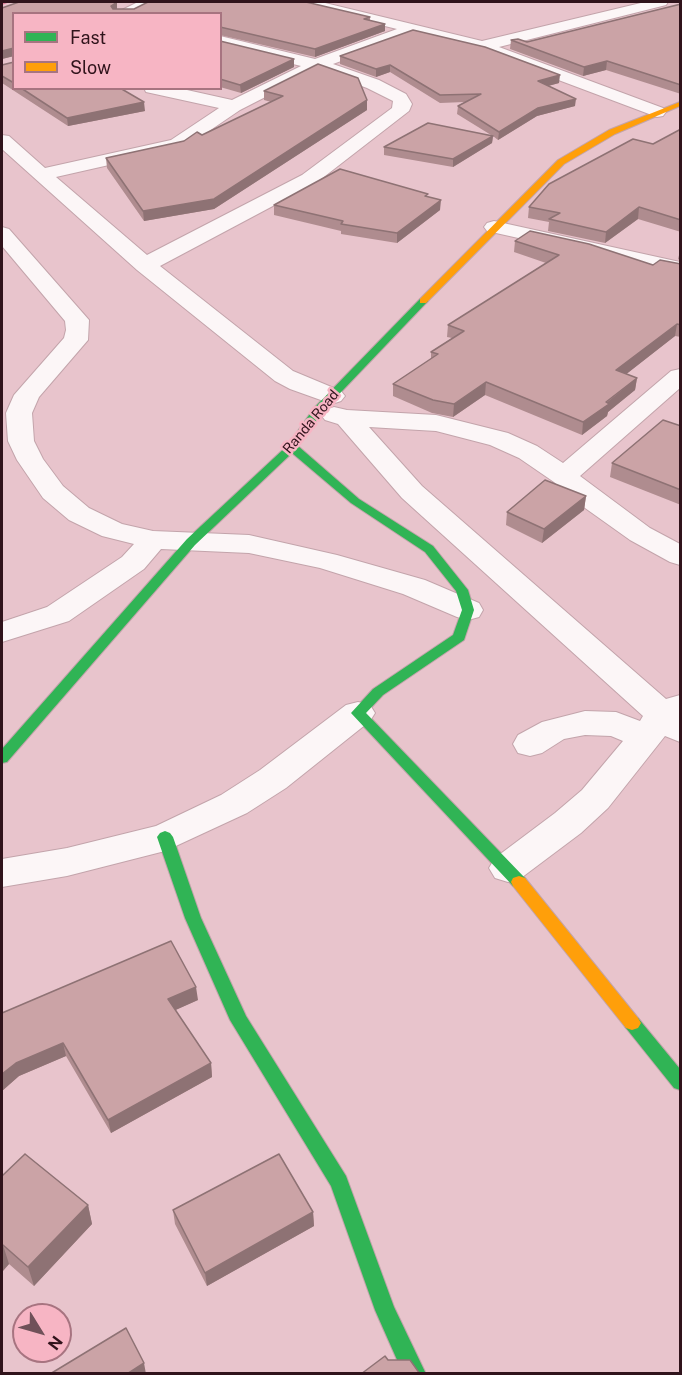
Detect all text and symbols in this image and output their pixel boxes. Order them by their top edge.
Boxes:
legend [12,12,222,90]
text: Fast [70,27,106,48]
text: Slow [70,57,111,78]
street label: Randa Road [280,387,342,457]
north arrow [12,1303,72,1363]
text: N [44,1332,67,1354]

